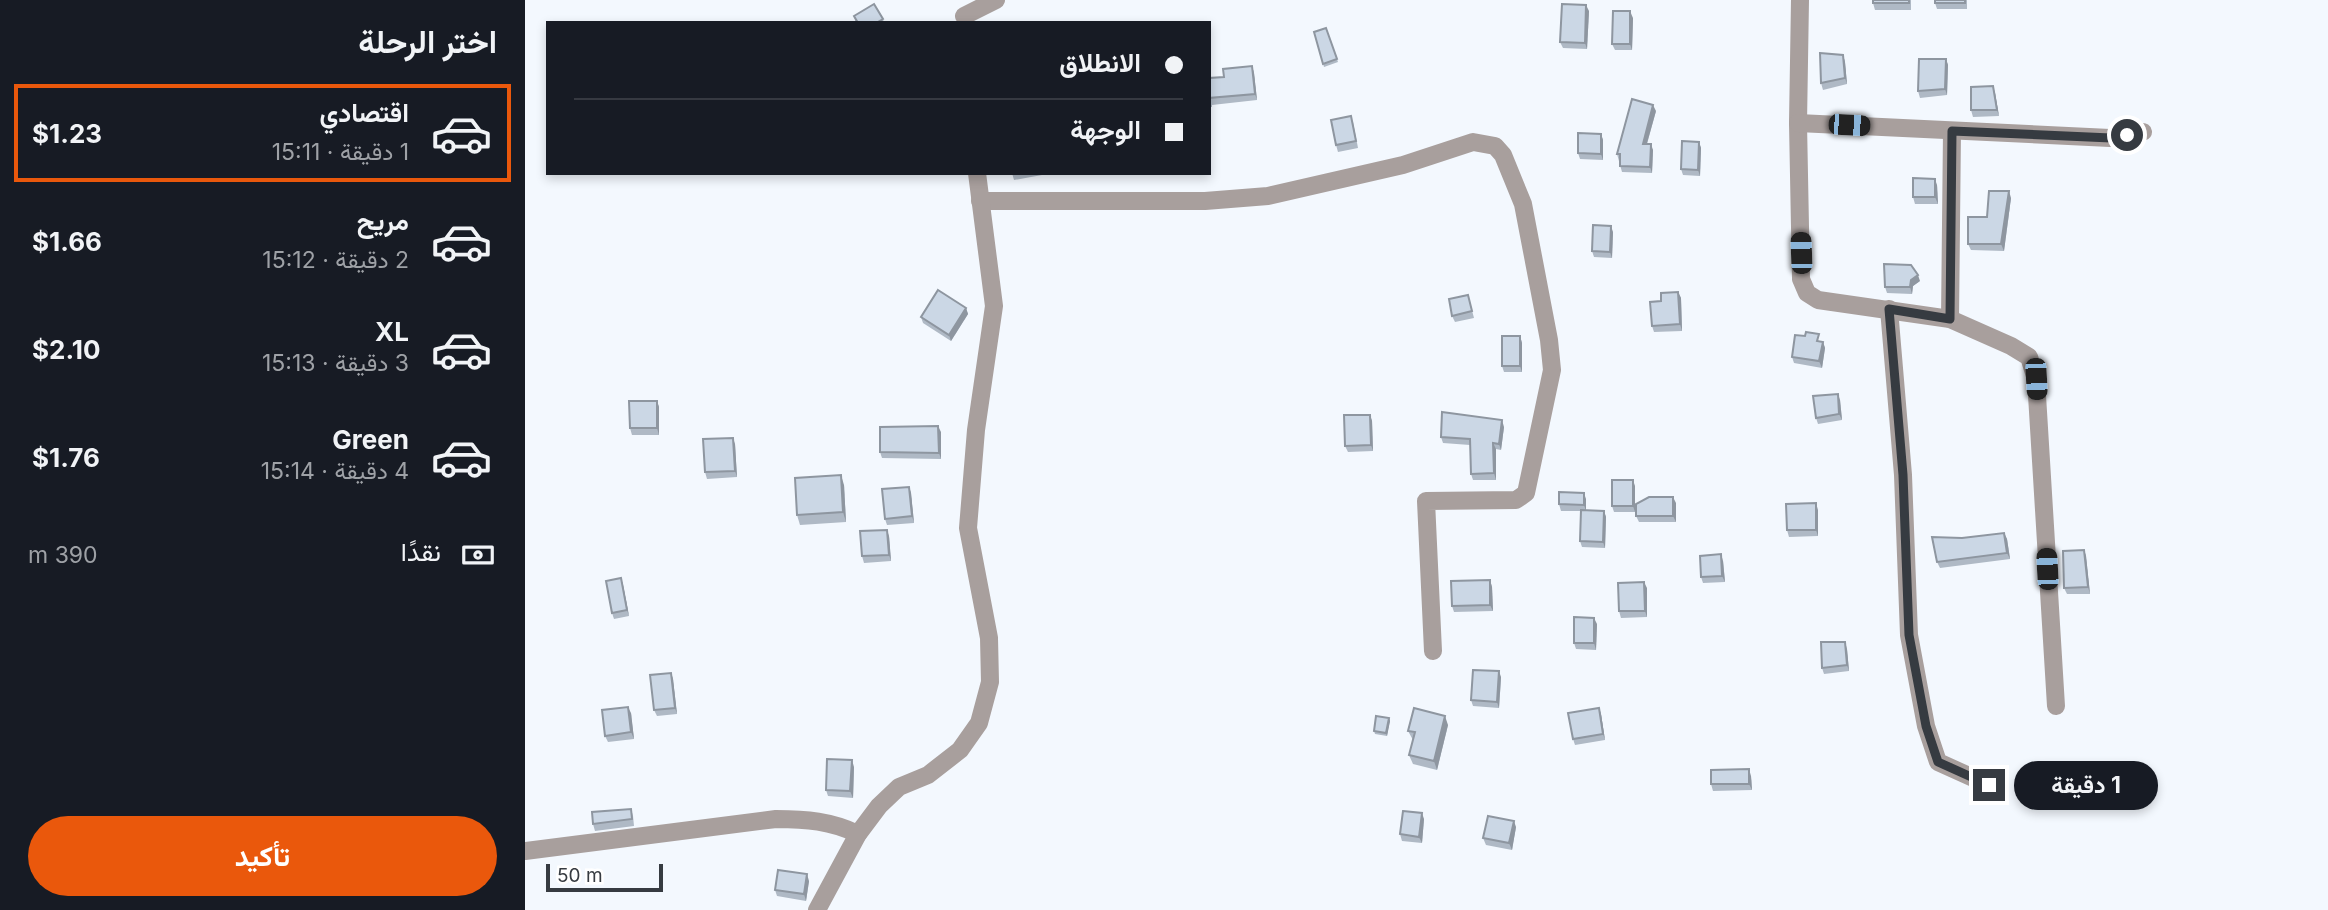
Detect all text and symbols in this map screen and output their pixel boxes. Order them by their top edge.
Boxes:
text: اختر الرحلة [358,22,497,61]
text: الانطلاق [1059,47,1141,78]
text: اقتصادي [320,97,409,128]
icon: car [430,102,493,165]
car [1828,113,1871,137]
text: الوجهة [1070,114,1141,145]
text: $1.23 [32,118,102,149]
route start [2111,119,2143,151]
text: 1 دقيقة · 15:11 [272,138,409,166]
text: مريح [357,205,409,236]
icon: car [430,210,493,273]
text: $1.66 [32,226,102,257]
car [1790,232,1813,274]
text: 2 دقيقة · 15:12 [262,246,409,274]
text: XL [375,316,409,347]
icon: car [430,318,493,381]
text: $2.10 [32,334,100,365]
text: 3 دقيقة · 15:13 [262,349,409,377]
car [2025,357,2048,401]
text: Green [332,424,409,455]
icon: car [430,426,493,489]
text: $1.76 [32,442,100,473]
text: 4 دقيقة · 15:14 [261,457,409,485]
text: نقدًا [401,536,441,567]
icon: cash [459,536,497,574]
text: 390 m [28,541,98,569]
car [2036,547,2059,591]
callout: 1 دقيقة [2013,760,2157,810]
route end [1973,769,2005,801]
text: 1 دقيقة [2051,771,2121,799]
button: تأكيد [28,816,497,896]
scale bar [546,861,663,893]
text: 50 m [557,864,603,887]

